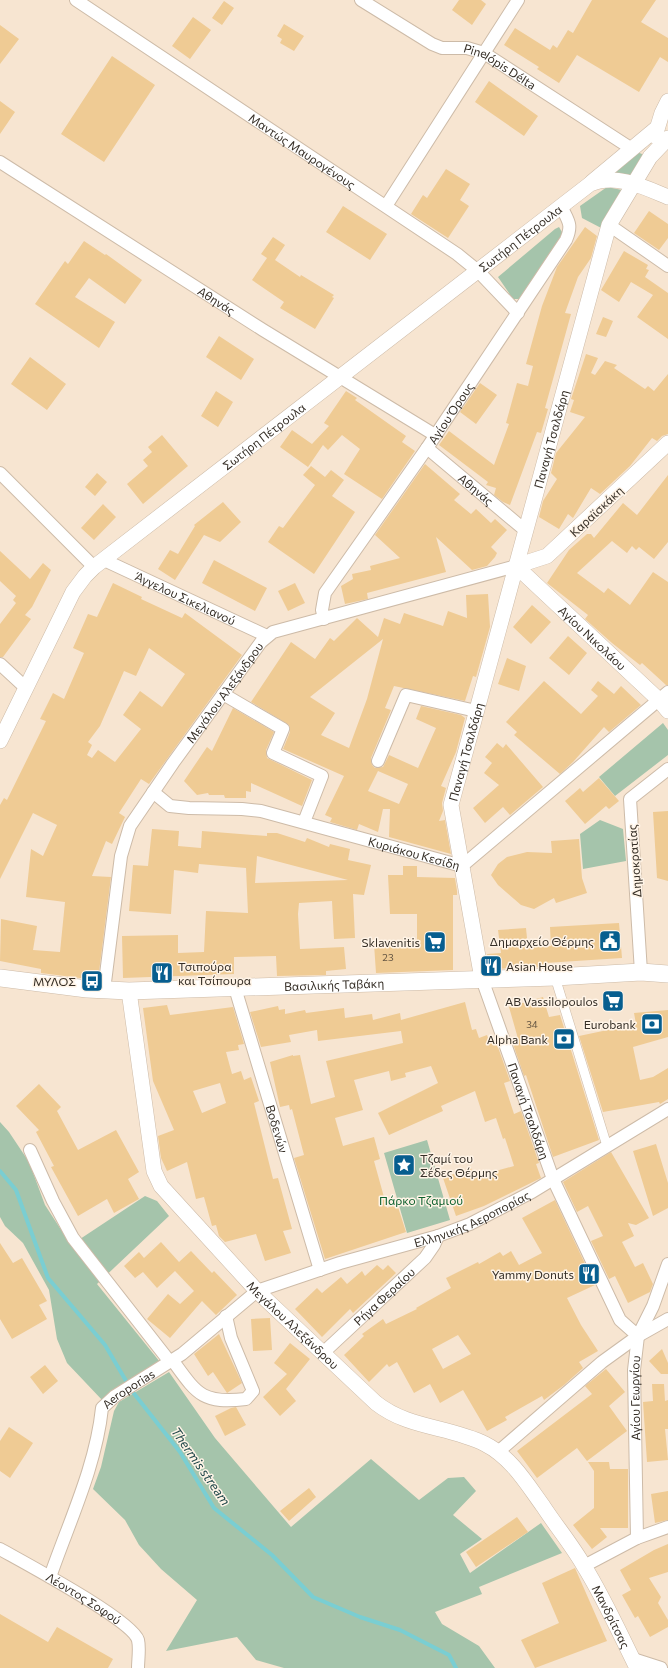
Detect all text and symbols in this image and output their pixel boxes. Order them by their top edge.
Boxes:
street label: Pinelópis Délta [462,40,539,92]
street label: Μαντώς Μαυρογένους [246,110,358,192]
street label: Σωτήρη Πέτρουλα [476,202,564,274]
street label: Αθηνάς [195,283,238,317]
street label: Αγίου Όρους [425,379,476,446]
street label: Παναγή Τσαλδάρη [531,388,571,490]
street label: Σωτήρη Πέτρουλα [220,400,308,472]
street label: Αθηνάς [456,470,496,508]
street label: Καραϊσκάκη [566,483,626,539]
street label: Άγγελου Σικελιανού [132,568,238,628]
street label: Αγίου Νικολάου [556,603,629,673]
street label: Μεγάλου Αλεξάνδρου [183,639,266,745]
street label: Παναγή Τσαλδάρη [445,701,486,802]
street label: Δημοκρατίας [624,824,644,898]
street label: Κυριάκου Κεσίδη [367,834,461,872]
public building icon: Δημαρχείο Θέρμης [597,928,623,954]
supermarket icon: Sklavenitis [422,929,448,955]
place label: Δημαρχείο Θέρμης [489,934,594,948]
place label: Sklavenitis [362,935,420,949]
house number: 23 [382,951,394,963]
restaurant icon: Asian House [478,953,504,979]
place label: Τσιπούρα και Τσίπουρα [178,959,251,987]
place label: Asian House [506,959,573,973]
restaurant icon: Τσιπούρα και Τσίπουρα [149,960,175,986]
bus stop icon: ΜΥΛΟΣ [79,968,105,994]
place label: ΜΥΛΟΣ [33,974,76,988]
street label: Βασιλικής Ταβάκη [284,976,384,993]
supermarket icon: AB Vassilopoulos [600,988,626,1014]
place label: AB Vassilopoulos [505,994,598,1008]
bank icon: Eurobank [639,1011,665,1037]
place label: Eurobank [584,1017,636,1031]
house number: 34 [526,1018,538,1030]
bank icon: Alpha Bank [551,1026,577,1052]
place label: Alpha Bank [487,1032,548,1046]
street label: Παναγή Τσαλδάρη [505,1061,552,1161]
street label: Βοδενών [264,1103,291,1154]
place label: Τζαμί του Σέδες Θέρμης [420,1151,498,1179]
place icon: Τζαμί του Σέδες Θέρμης [391,1152,417,1178]
street label: Ελληνικής Αεροπορίας [412,1187,532,1249]
park label: Πάρκο Τζαμιού [379,1193,463,1207]
restaurant icon: Yammy Donuts [576,1261,602,1287]
street label: Ρήγα Φεραίου [351,1264,418,1328]
place label: Yammy Donuts [492,1267,574,1281]
street label: Μεγάλου Αλεξάνδρου [244,1278,342,1372]
street label: Αγίου Γεωργίου [627,1354,643,1441]
street label: Aeroporias [99,1366,157,1411]
water label: Thermis stream [168,1424,234,1508]
street label: Λέοντος Σοφού [44,1569,124,1627]
street label: Μανδρίτσας [590,1582,633,1650]

